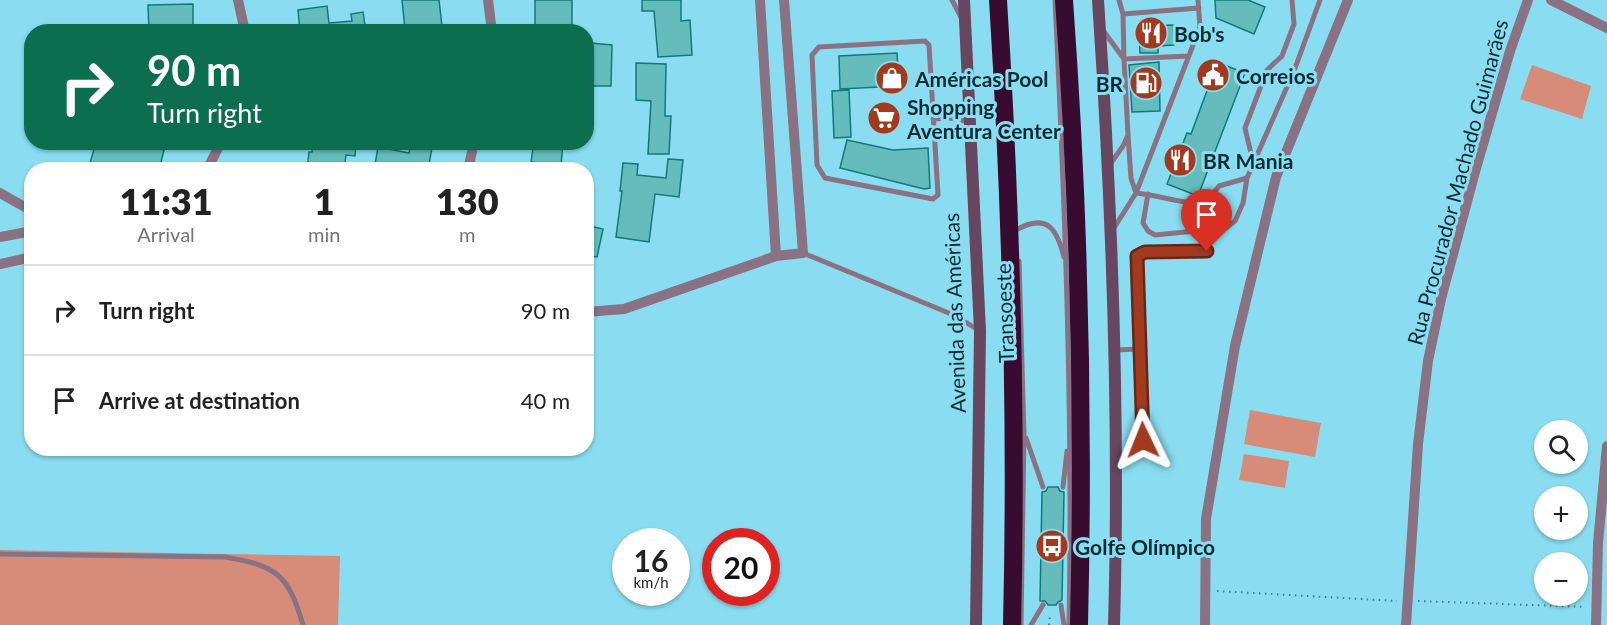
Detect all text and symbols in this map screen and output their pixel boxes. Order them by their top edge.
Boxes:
restaurant icon: Bob's [1133,15,1169,51]
street label: Rua Procurador Machado Guimarães [1401,16,1513,348]
place label: Bob's [1174,21,1225,46]
text: 90 m [147,45,241,95]
icon: right [48,48,126,126]
public building icon: Correios [1195,57,1231,93]
shop icon: Américas Pool [874,60,910,96]
place label: Correios [1236,63,1315,88]
fuel station icon: BR [1128,65,1164,101]
place label: Américas Pool [914,66,1049,91]
place label: BR [1096,71,1123,96]
place label: Shopping Aventura Center [906,94,1061,143]
text: Turn right [147,96,262,129]
supermarket icon: Shopping Aventura Center [866,100,902,136]
restaurant icon: BR Mania [1162,142,1198,178]
place label: BR Mania [1203,148,1294,173]
text: 11:31 [119,179,213,223]
text: 1 [314,179,335,223]
text: 130 [436,179,499,223]
pin [1181,189,1232,251]
icon: arrive [1190,198,1223,231]
street label: Avenida das Américas [938,213,970,413]
text: Arrival [137,222,195,246]
text: min [308,222,340,246]
text: m [459,222,475,246]
street label: Transoeste [990,263,1018,363]
icon: right [48,294,81,327]
text: Turn right [99,297,194,324]
text: 90 m [521,297,570,324]
icon: arrive [48,384,81,417]
text: Arrive at destination [99,387,300,414]
text: 40 m [521,387,570,414]
position arrow [1111,408,1175,472]
map controls [1534,420,1588,606]
button: search [1534,420,1588,474]
button: + [1534,486,1588,540]
speed limit sign: 20 [702,528,780,606]
bus stop icon: Golfe Olímpico [1034,528,1070,564]
place label: Golfe Olímpico [1075,534,1215,559]
text: 16 [634,542,668,578]
button: − [1534,552,1588,606]
text: km/h [633,573,669,591]

